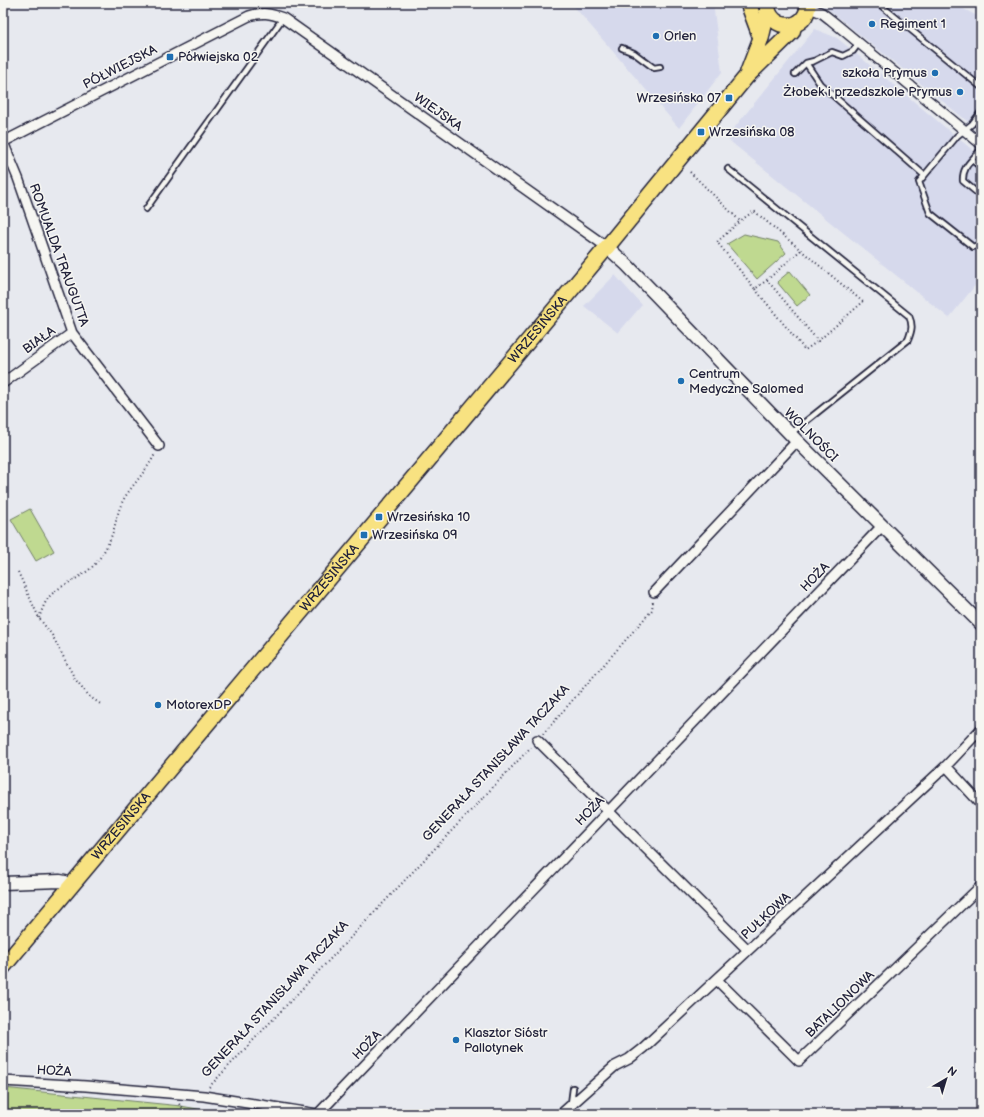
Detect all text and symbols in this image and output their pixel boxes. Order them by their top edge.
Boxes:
place label: Regiment 1 [880,16,946,32]
marker: Regiment 1 [867,19,877,29]
place label: Orlen [664,28,696,44]
marker: Orlen [651,31,661,41]
street label: PÓŁWIEJSKA [80,41,160,92]
place label: Półwiejska 02 [178,49,259,65]
marker: Półwiejska 02 [165,52,175,62]
place label: szkoła Prymus [842,65,928,81]
marker: szkoła Prymus [930,68,940,78]
place label: Żłobek i przedszkole Prymus [783,84,953,100]
marker: Żłobek i przedszkole Prymus [955,87,965,97]
street label: WIEJSKA [411,89,465,135]
place label: Wrzesińska 07 [637,90,722,106]
marker: Wrzesińska 07 [724,93,734,103]
place label: Wrzesińska 08 [709,124,795,140]
marker: Wrzesińska 08 [696,127,706,137]
street label: ROMUALDA TRAUGUTTA [26,181,92,329]
street label: WRZESIŃSKA [505,292,571,367]
street label: BIAŁA [20,323,58,357]
place label: Centrum Medyczne Salomed [689,366,804,397]
marker: Centrum Medyczne Salomed [676,376,686,386]
street label: WOLNOŚCI [781,404,842,465]
place label: Wrzesińska 10 [387,509,470,525]
marker: Wrzesińska 10 [374,512,384,522]
place label: Wrzesińska 09 [372,527,458,543]
marker: Wrzesińska 09 [359,530,369,540]
street label: WRZESIŃSKA [296,541,363,615]
street label: HOŻA [797,559,833,595]
street label: GENERAŁA STANISŁAWA TACZAKA [419,681,573,845]
place label: MotorexDP [166,697,231,713]
marker: MotorexDP [153,700,163,710]
street label: WRZESIŃSKA [88,789,154,863]
street label: HOŻA [572,793,608,829]
street label: PUŁKOWA [738,889,794,943]
street label: GENERAŁA STANISŁAWA TACZAKA [198,917,352,1081]
street label: BATALIONOWA [802,967,878,1041]
place label: Klasztor Sióstr Pallotynek [464,1025,548,1056]
street label: HOŻA [349,1027,385,1063]
marker: Klasztor Sióstr Pallotynek [451,1035,461,1045]
north arrow [926,1059,966,1099]
street label: HOŻA [36,1062,72,1080]
text: N [945,1064,959,1079]

